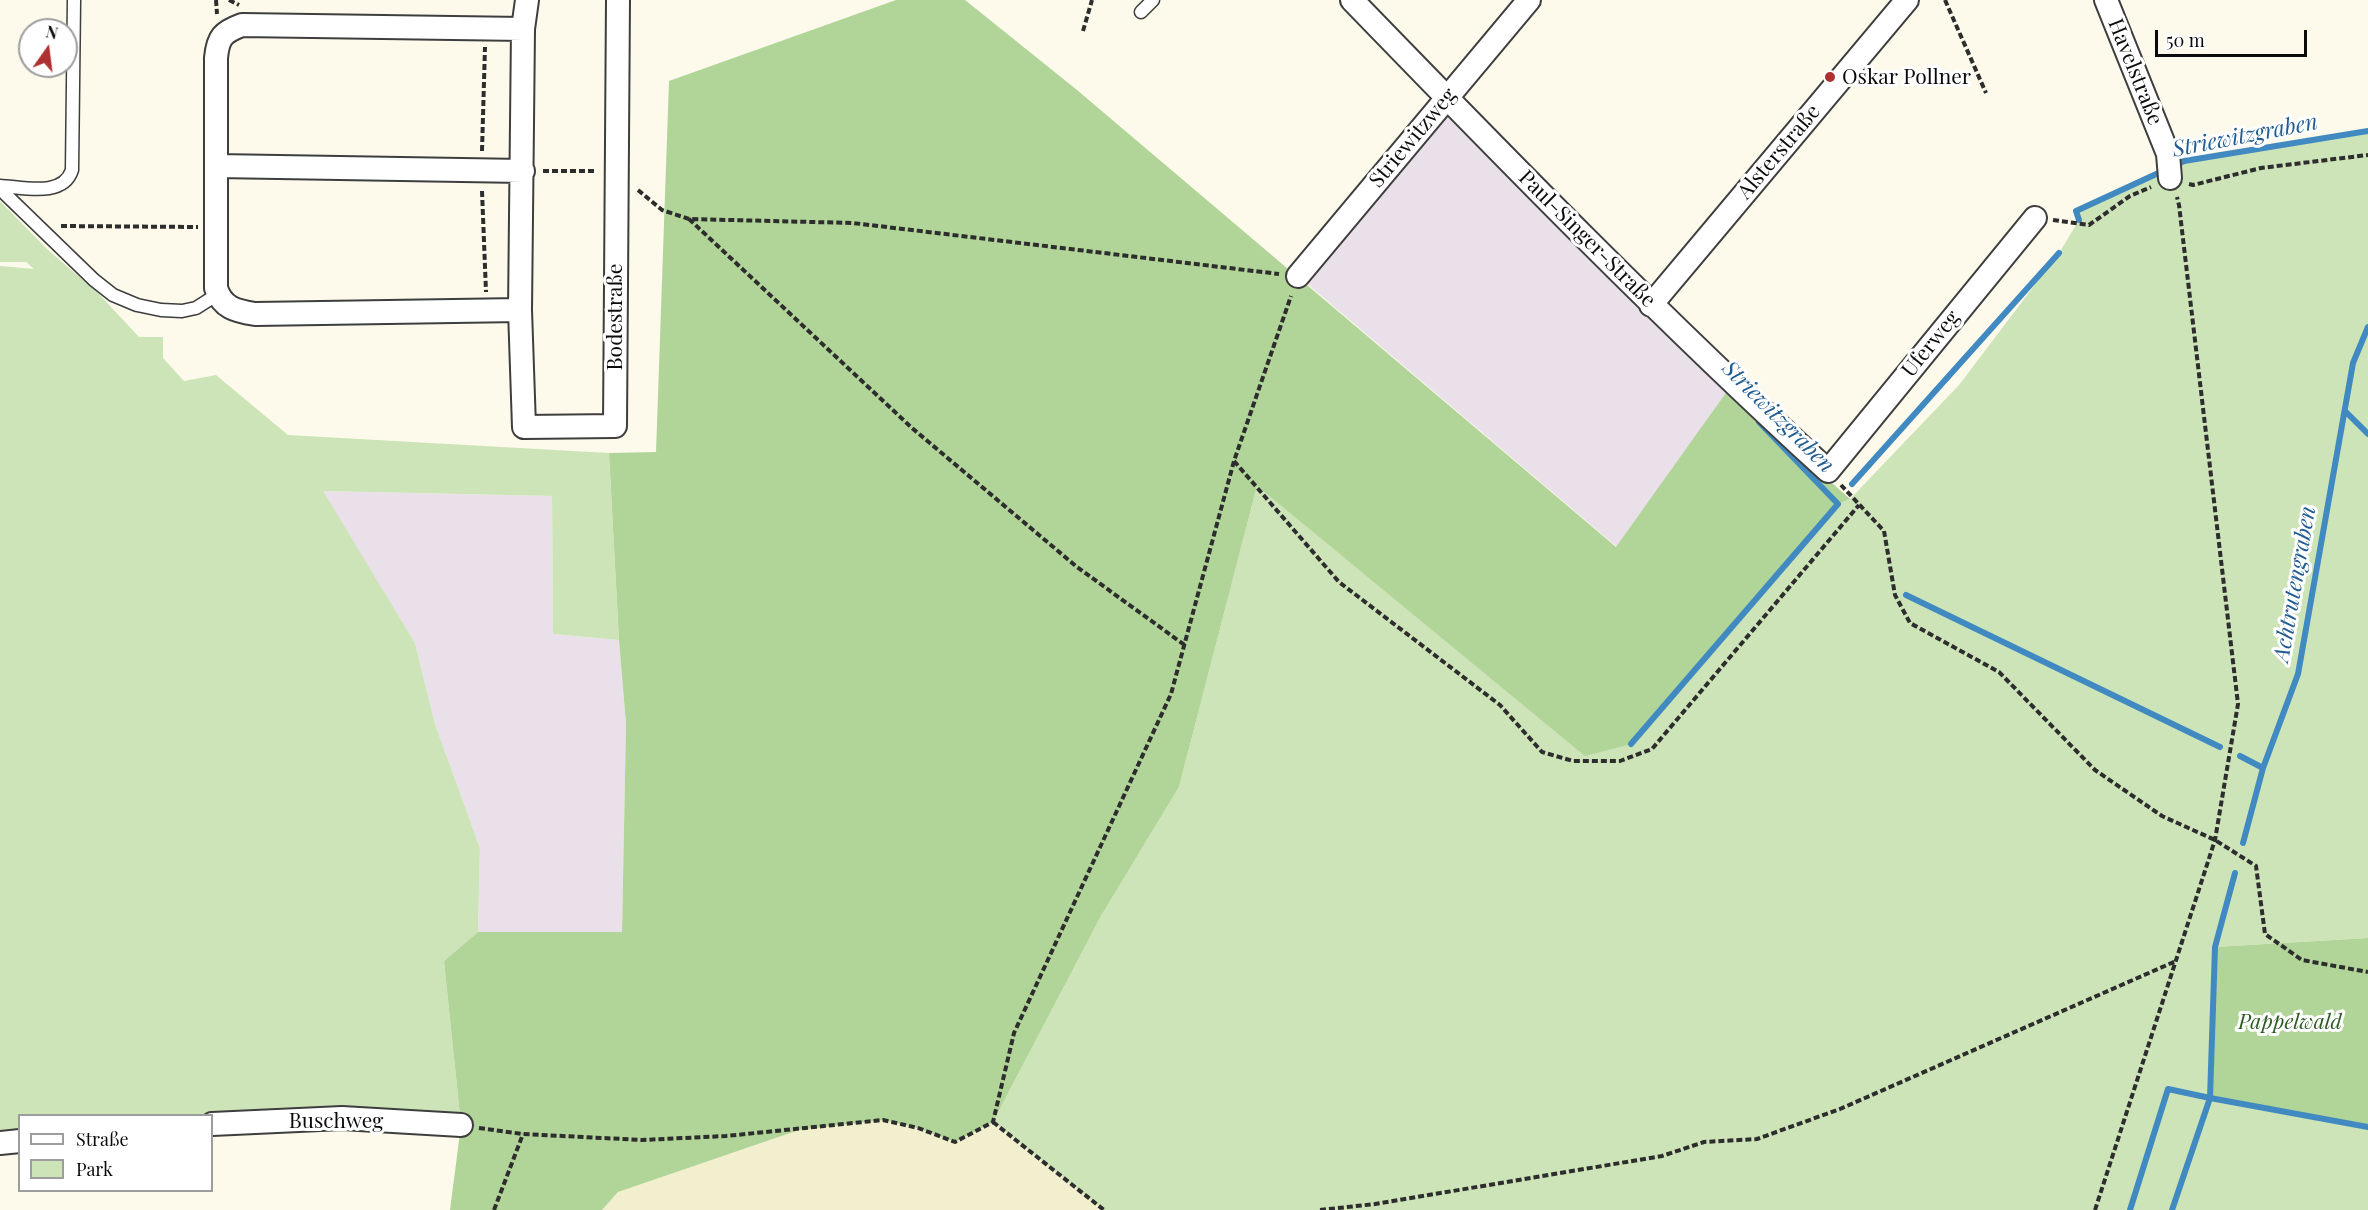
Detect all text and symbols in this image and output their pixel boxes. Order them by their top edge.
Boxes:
street label: Havelstraße [2102,15,2168,129]
north arrow [18,18,78,78]
scale bar [2158,18,2310,56]
text: N [44,20,60,44]
text: 50 m [2166,28,2205,52]
place label: Oskar Pollner [1842,64,1971,90]
marker: Oskar Pollner [1823,70,1837,84]
street label: Striewitzweg [1364,83,1462,193]
street label: Alsterstraße [1732,100,1826,204]
water label: Striewitzgraben [2170,109,2320,163]
street label: Paul-Singer-Straße [1513,165,1661,313]
street label: Bodestraße [602,264,628,370]
street label: Uferweg [1897,306,1965,382]
water label: Striewitzgraben [1717,356,1839,478]
water label: Achtrutengraben [2268,504,2322,664]
park label: Pappelwald [2238,1009,2342,1035]
street label: Buschweg [289,1108,383,1134]
legend [18,1114,213,1192]
text: Straße [76,1127,129,1151]
text: Park [76,1157,113,1181]

